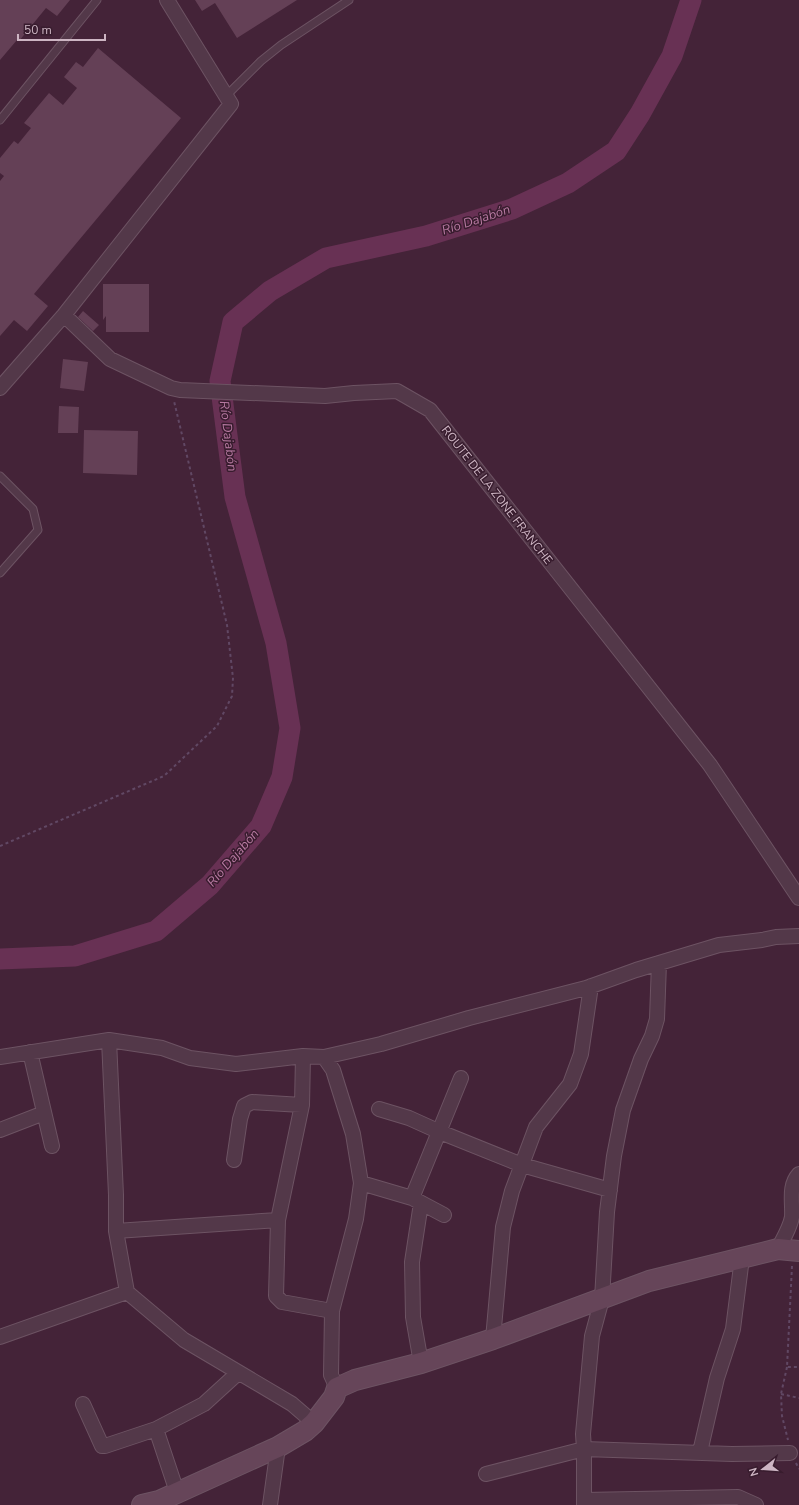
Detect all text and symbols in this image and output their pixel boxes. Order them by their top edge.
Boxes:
scale bar [18,16,105,42]
text: 50 m [24,22,52,38]
water label: Río Dajabón [439,200,513,240]
water label: Río Dajabón [215,400,241,472]
street label: ROUTE DE LA ZONE FRANCHE [438,422,556,568]
water label: Río Dajabón [203,825,263,891]
north arrow [743,1449,783,1489]
text: N [746,1466,762,1478]

